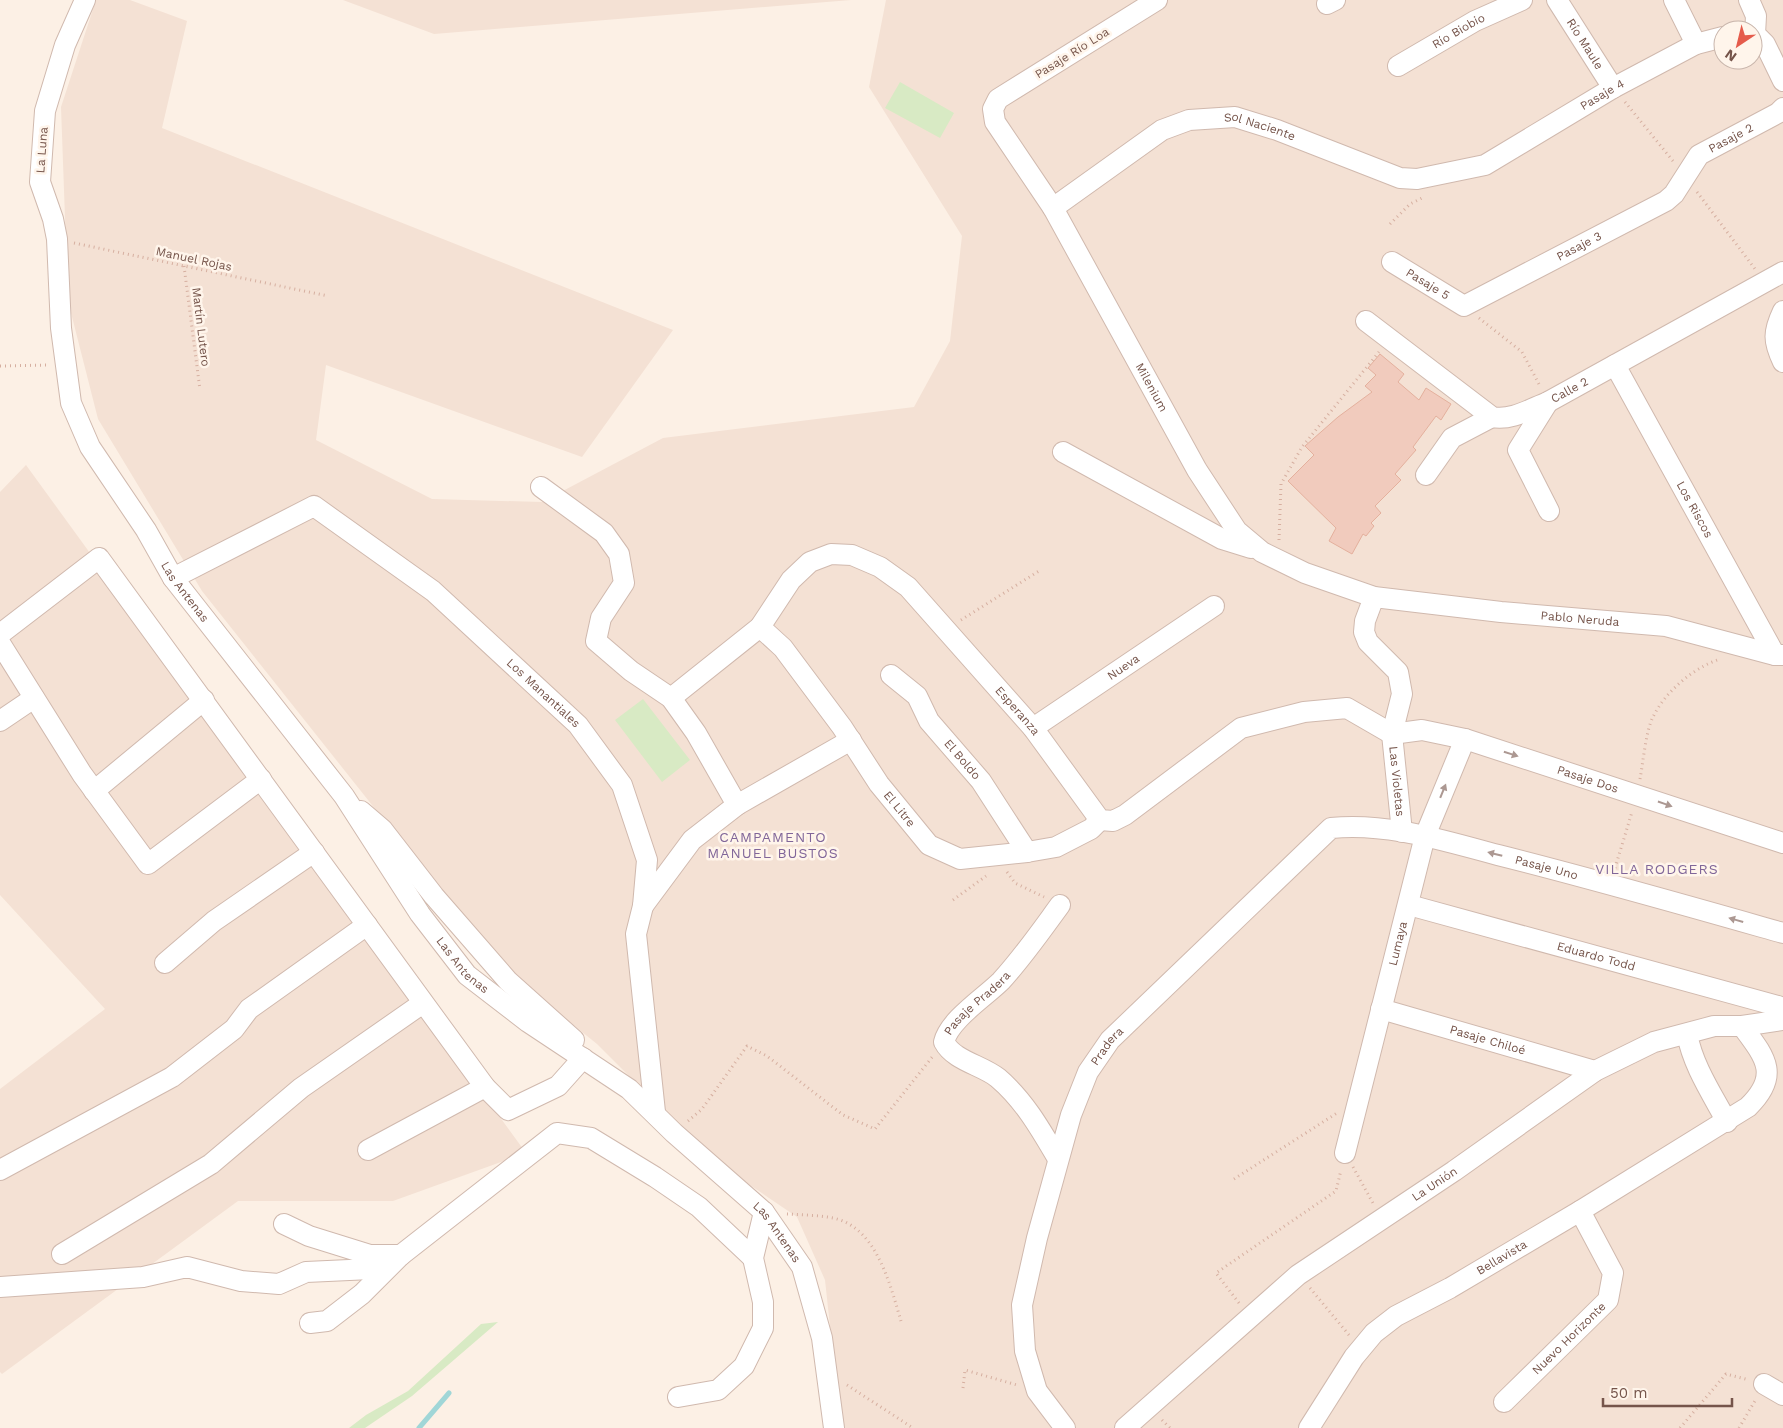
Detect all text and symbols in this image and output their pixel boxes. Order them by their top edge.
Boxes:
street label: Río Biobio [1430,10,1487,52]
street label: Río Maule [1564,16,1606,72]
north arrow [1713,20,1763,70]
street label: Pasaje Río Loa [1032,24,1112,81]
text: N [1722,46,1739,65]
street label: Pasaje 4 [1578,76,1627,113]
street label: Sol Naciente [1224,109,1297,143]
street label: Pasaje 2 [1706,121,1755,156]
street label: La Luna [33,126,51,174]
street label: Pasaje 3 [1554,229,1604,264]
street label: Manuel Rojas [155,244,233,274]
street label: Pasaje 5 [1404,265,1452,303]
street label: Martín Lutero [189,287,213,367]
street label: Milenium [1133,360,1171,414]
street label: Calle 2 [1549,374,1591,406]
street label: Los Riscos [1674,479,1716,540]
street label: Las Antenas [158,559,212,625]
street label: Pablo Neruda [1540,608,1620,629]
street label: Nueva [1105,651,1142,683]
street label: Los Manantiales [504,656,583,731]
street label: Esperanza [992,683,1043,738]
street label: El Boldo [941,737,983,782]
street label: Las Violetas [1386,745,1407,817]
one-way arrow [1504,750,1519,758]
street label: Pasaje Dos [1555,763,1620,796]
one-way arrow [1439,783,1447,798]
street label: El Litre [881,788,918,830]
one-way arrow [1658,801,1673,808]
district label: CAMPAMENTO MANUEL BUSTOS [707,829,839,861]
one-way arrow [1487,850,1503,858]
street label: Pasaje Uno [1513,853,1579,882]
district label: VILLA RODGERS [1595,861,1719,877]
one-way arrow [1729,915,1744,923]
street label: Lumaya [1386,920,1410,967]
street label: Las Antenas [433,934,492,996]
street label: Eduardo Todd [1555,939,1637,974]
street label: Pasaje Pradera [941,968,1013,1038]
street label: Pasaje Chiloé [1448,1022,1527,1058]
street label: Pradera [1088,1024,1126,1068]
street label: La Unión [1409,1164,1460,1204]
street label: Las Antenas [750,1199,804,1265]
street label: Bellavista [1474,1237,1530,1278]
street label: Nuevo Horizonte [1529,1299,1609,1377]
scale bar [1603,1376,1732,1408]
text: 50 m [1610,1384,1647,1402]

